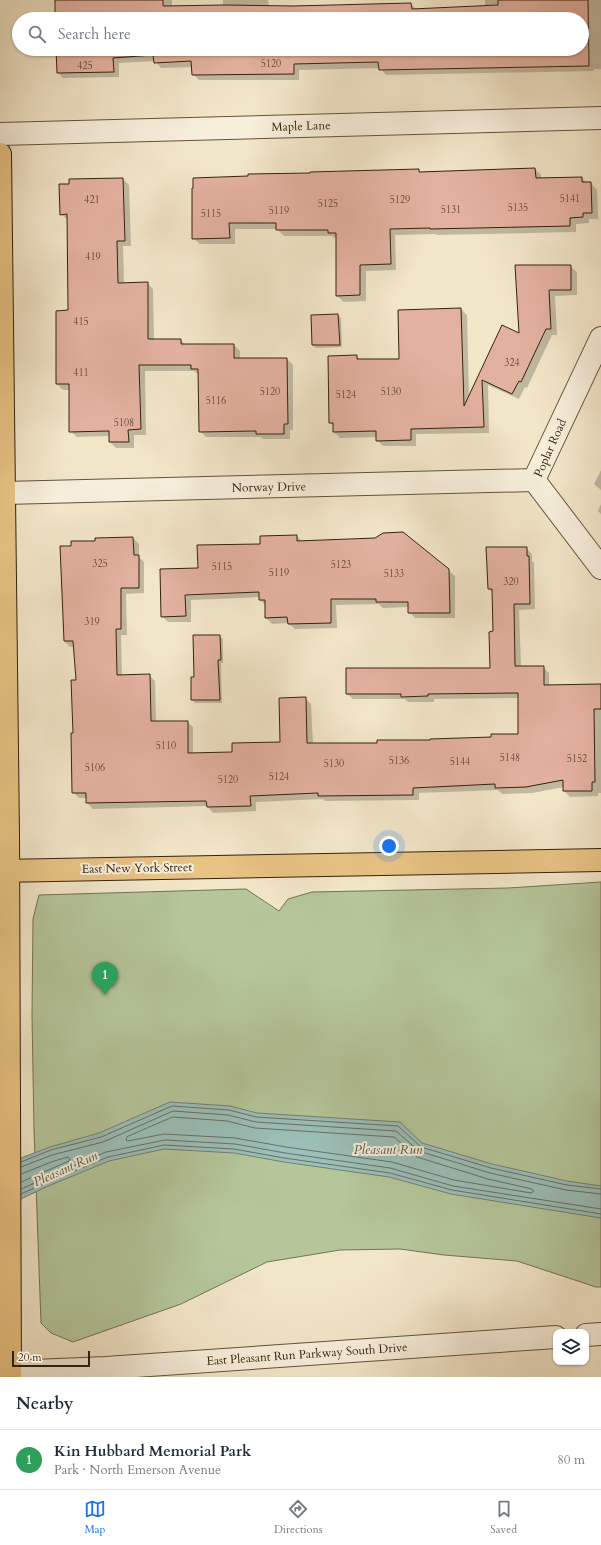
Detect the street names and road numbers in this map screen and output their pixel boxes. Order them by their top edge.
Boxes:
street label: Maple Lane [271,117,331,135]
street label: Poplar Road [530,416,570,480]
street label: Norway Drive [232,478,306,496]
street label: East New York Street [82,859,193,877]
street label: East Pleasant Run Parkway South Drive [206,1339,408,1369]

